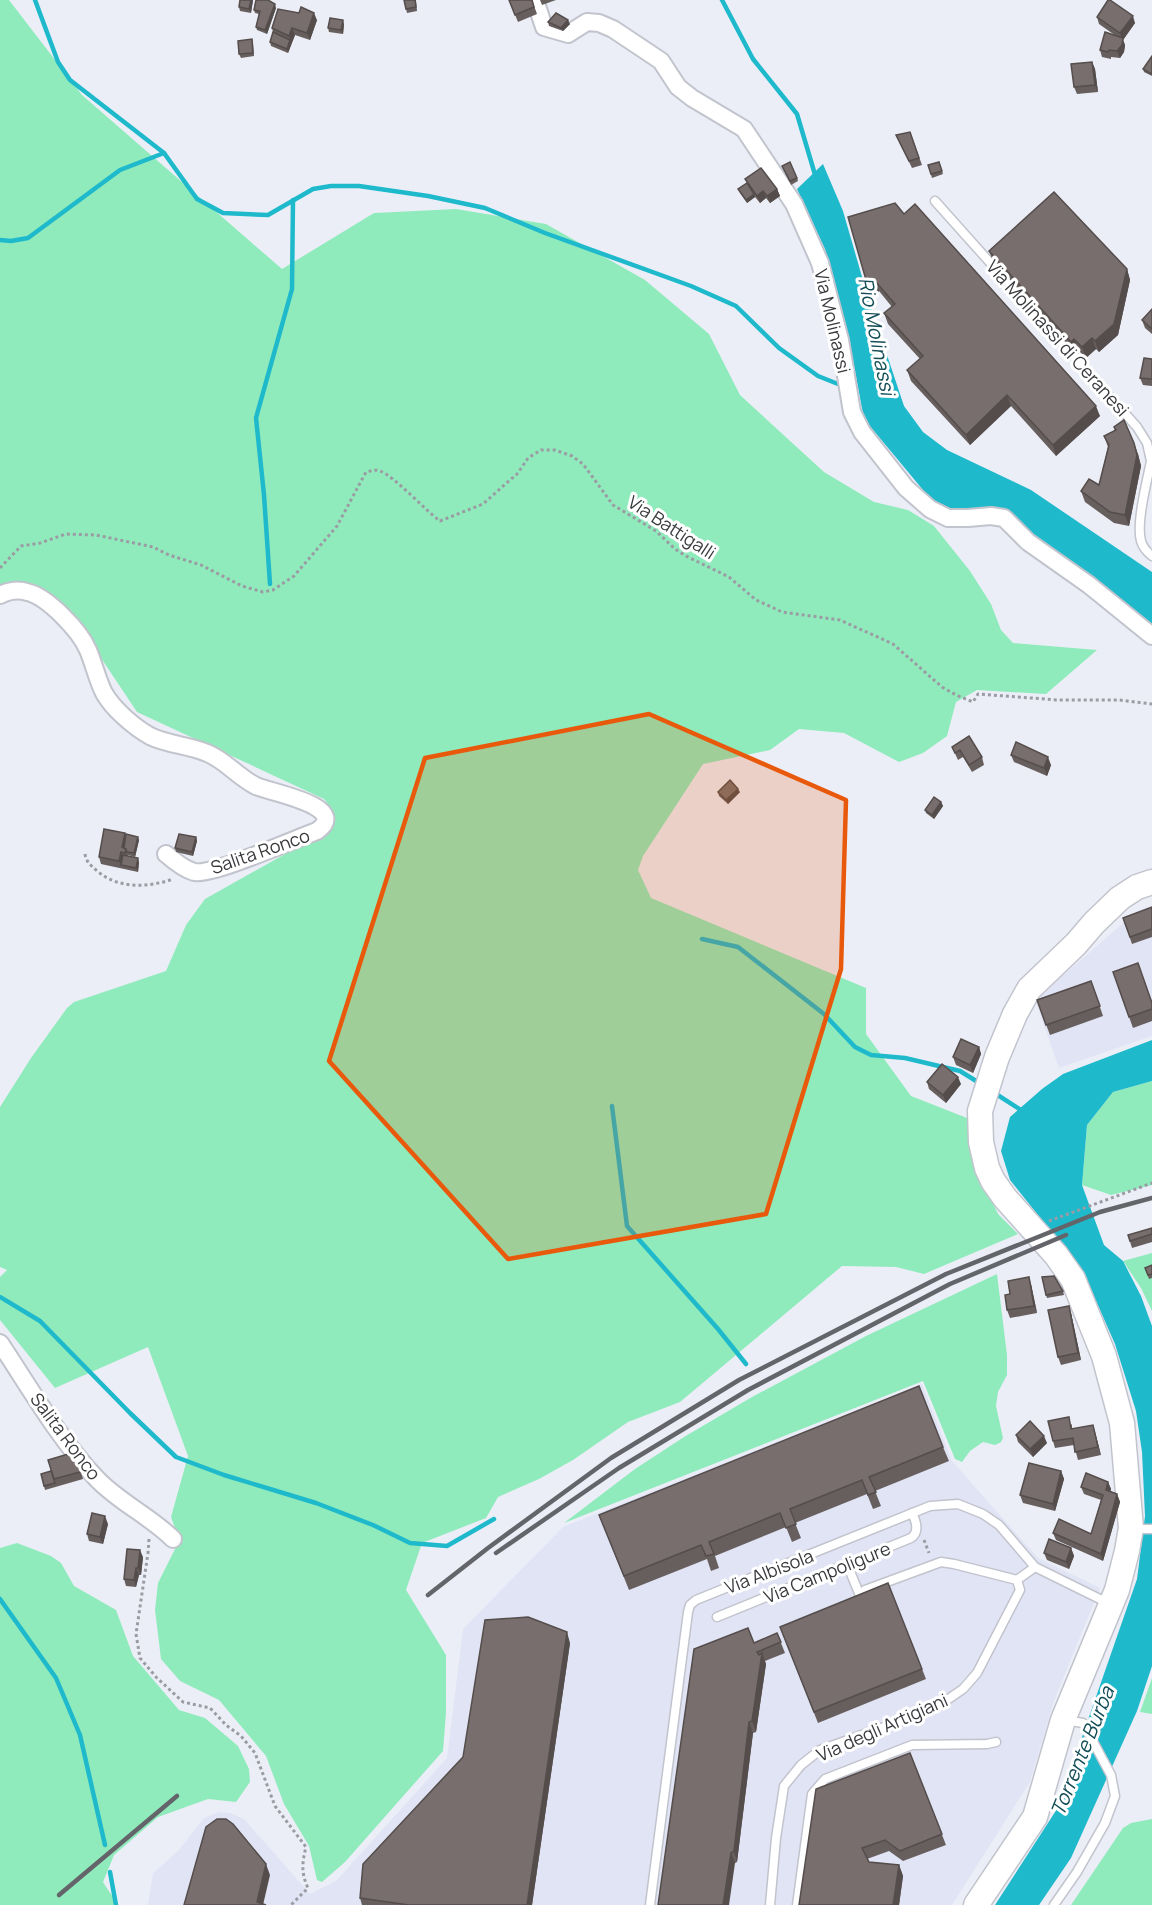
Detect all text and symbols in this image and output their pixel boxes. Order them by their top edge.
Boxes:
street label: Via Molinassi di Ceranesi [981,255,1135,421]
street label: Via Molinassi [809,267,857,375]
water label: Rio Molinassi [852,275,902,400]
street label: Via Battigalli [623,490,721,564]
street label: Salita Ronco [207,823,313,879]
street label: Salita Ronco [25,1388,107,1484]
street label: Via Campoligure [760,1536,894,1608]
street label: Via Albisola [721,1543,817,1599]
water label: Torrente Burba [1044,1681,1121,1820]
street label: Via degli Artigiani [813,1687,951,1767]

